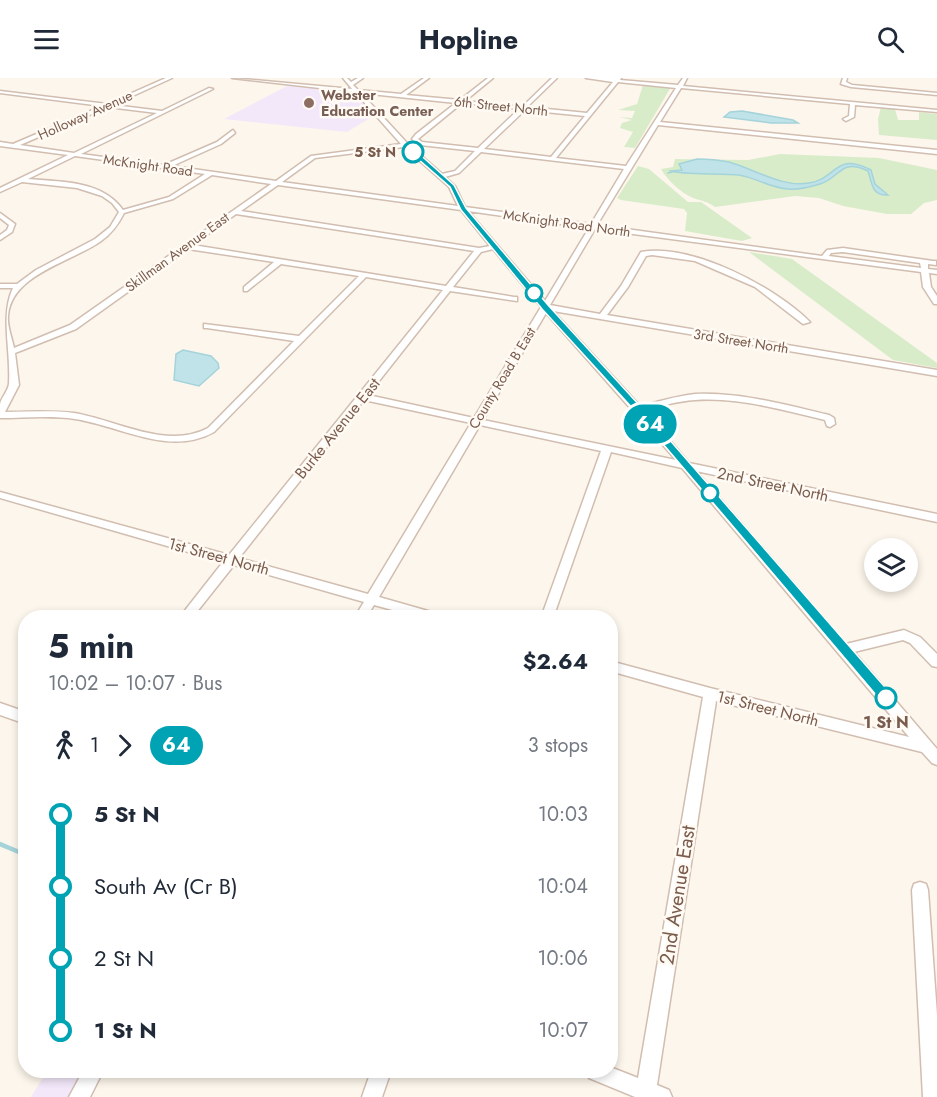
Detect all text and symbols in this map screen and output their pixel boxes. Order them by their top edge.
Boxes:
text: Hopline [419,20,518,59]
icon: menu [30,23,63,56]
icon: search [874,23,907,56]
street label: Holloway Avenue [34,85,136,145]
place label: Webster Education Center [321,85,434,121]
street label: 6th Street North [453,91,549,121]
marker: Webster Education Center [302,96,316,110]
marker: 5 St N [402,141,424,163]
place label: 5 St N [354,142,396,162]
street label: McKnight Road [102,149,194,181]
street label: McKnight Road North [502,204,632,242]
street label: Skillman Avenue East [121,207,234,297]
unlabelled marker [525,284,543,302]
street label: County Road B East [464,323,541,433]
street label: 3rd Street North [692,324,790,358]
street label: Burke Avenue East [289,373,385,484]
line badge: 64 [623,404,677,444]
text: 64 [636,409,664,439]
street label: 2nd Street North [715,461,831,508]
unlabelled marker [701,484,719,502]
street label: 1st Street North [166,532,272,581]
map controls [864,538,918,592]
button: layers [864,538,918,592]
text: 5 min [48,623,134,670]
text: $2.64 [523,645,588,677]
text: 10:02 – 10:07 · Bus [48,669,222,698]
street label: 1st Street North [715,685,821,732]
marker: 1 St N [875,687,897,709]
place label: 1 St N [863,711,909,734]
icon: walk [48,729,81,762]
icon: forward [108,729,141,762]
text: 64 [162,730,191,760]
text: 1 [90,731,99,760]
text: 3 stops [528,731,588,760]
text: 5 St N [94,798,160,830]
text: 10:03 [538,800,588,829]
street label: 2nd Avenue East [652,823,703,967]
text: South Av (Cr B) [94,870,238,902]
text: 10:04 [537,872,588,901]
text: 2 St N [94,942,154,974]
text: 10:06 [537,944,588,973]
text: 1 St N [94,1014,157,1046]
text: 10:07 [539,1016,588,1045]

